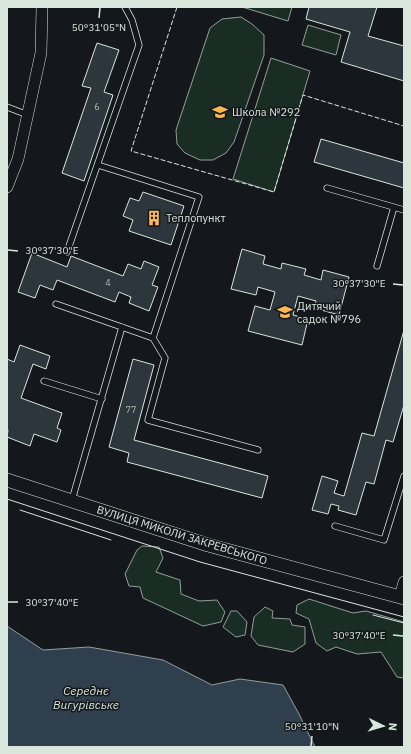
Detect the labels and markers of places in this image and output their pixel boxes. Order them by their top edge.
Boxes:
school or university icon: Школа №292 [211,103,229,121]
place label: Школа №292 [232,105,300,119]
building icon: Теплопункт [145,209,163,227]
place label: Теплопункт [166,211,226,225]
place label: Дитячий садок №796 [297,299,361,326]
school or university icon: Дитячий садок №796 [276,303,294,321]

